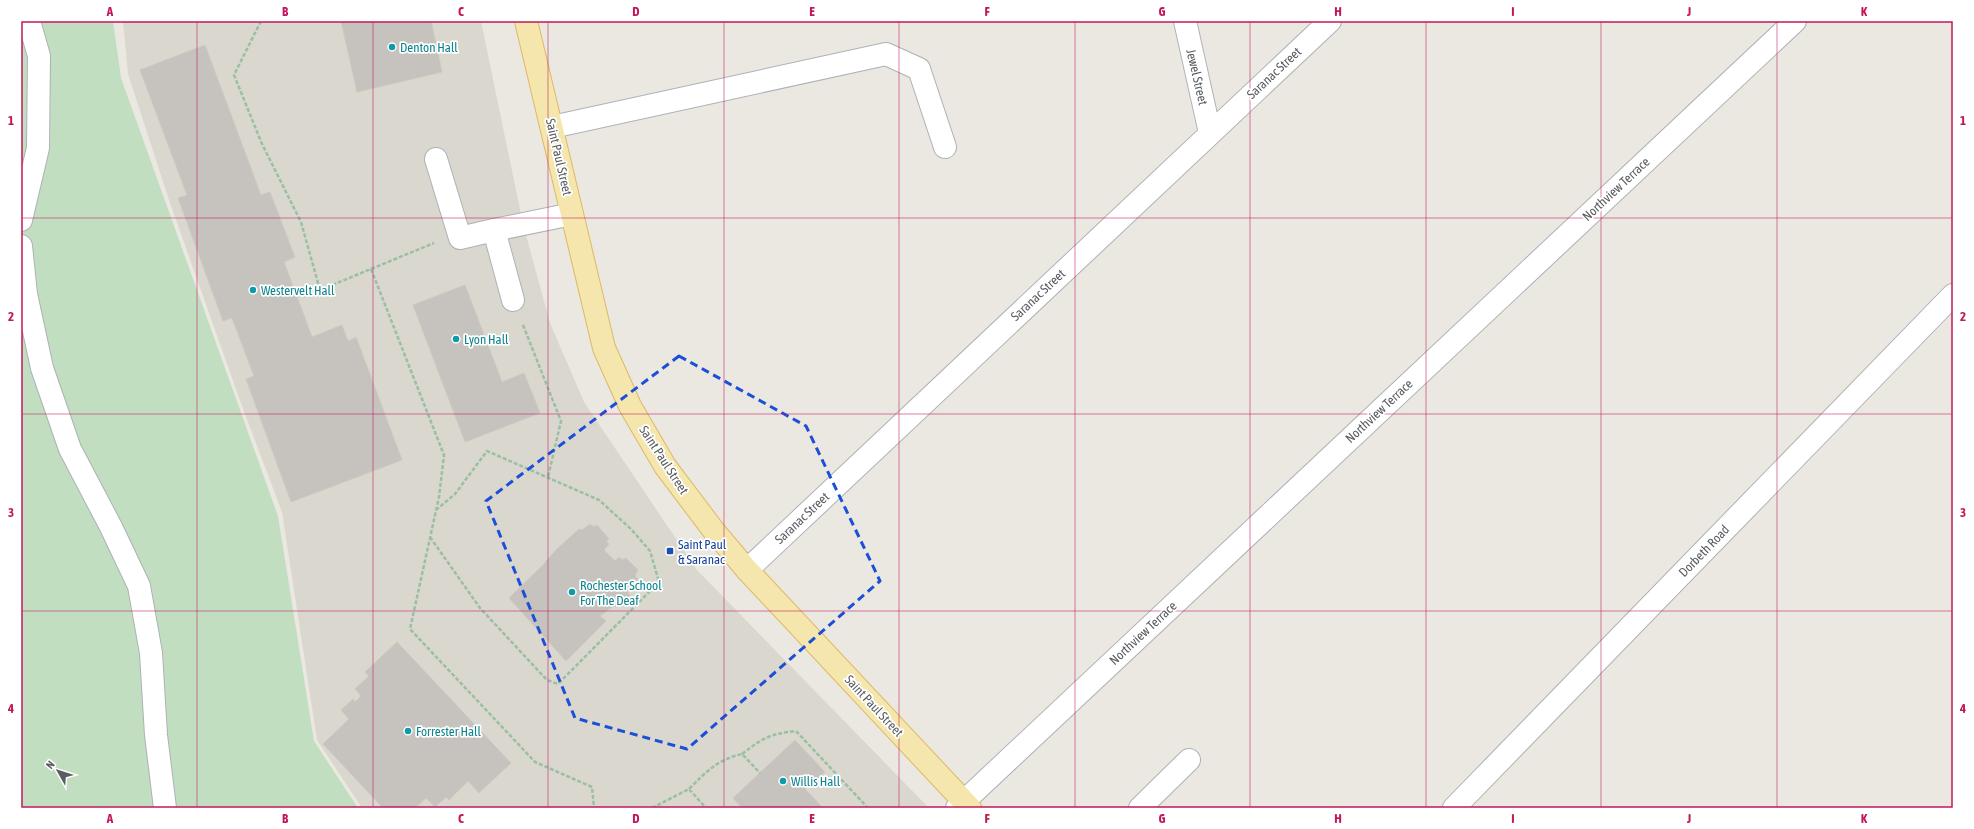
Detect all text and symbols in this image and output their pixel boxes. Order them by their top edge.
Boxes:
text: A [106,4,114,19]
text: B [282,4,289,19]
text: C [458,4,464,19]
text: D [632,4,640,19]
text: E [809,4,815,19]
text: F [984,4,990,19]
text: G [1159,4,1166,19]
text: H [1334,4,1342,19]
text: I [1511,4,1515,19]
text: J [1686,4,1691,19]
text: K [1861,4,1868,19]
place label: Denton Hall [400,40,458,55]
marker: Denton Hall [387,42,397,52]
street label: Saranac Street [1244,44,1304,102]
street label: Jewel Street [1183,47,1211,107]
text: 1 [8,113,14,128]
text: 1 [1960,113,1966,128]
street label: Saint Paul Street [543,117,575,197]
street label: Northview Terrace [1579,154,1653,224]
street label: Saranac Street [1008,266,1068,324]
place label: Westervelt Hall [261,283,335,298]
marker: Westervelt Hall [248,285,258,295]
text: 2 [8,309,14,324]
text: 2 [1960,309,1966,324]
place label: Lyon Hall [464,332,509,347]
marker: Lyon Hall [451,334,461,344]
street label: Northview Terrace [1342,376,1416,446]
street label: Saint Paul Street [636,423,692,497]
street label: Saranac Street [772,489,832,547]
text: 3 [8,505,14,520]
text: 3 [1960,505,1966,520]
street label: Dorbeth Road [1676,522,1732,580]
place label: Saint Paul & Saranac [678,537,727,567]
marker: Saint Paul & Saranac [665,546,675,556]
place label: Rochester School For The Deaf [580,578,662,608]
marker: Rochester School For The Deaf [567,587,577,597]
street label: Northview Terrace [1106,598,1180,668]
street label: Saint Paul Street [842,672,906,740]
text: 4 [7,701,14,716]
text: 4 [1959,701,1966,716]
place label: Forrester Hall [416,724,481,739]
marker: Forrester Hall [403,726,413,736]
north arrow [38,751,78,791]
text: N [44,758,57,771]
place label: Willis Hall [791,774,841,789]
marker: Willis Hall [778,776,788,786]
text: A [106,811,114,826]
text: B [282,811,289,826]
text: C [458,811,464,826]
text: D [632,811,640,826]
text: E [809,811,815,826]
text: F [984,811,990,826]
text: G [1159,811,1166,826]
text: H [1334,811,1342,826]
text: I [1511,811,1515,826]
text: J [1686,811,1691,826]
text: K [1861,811,1868,826]

